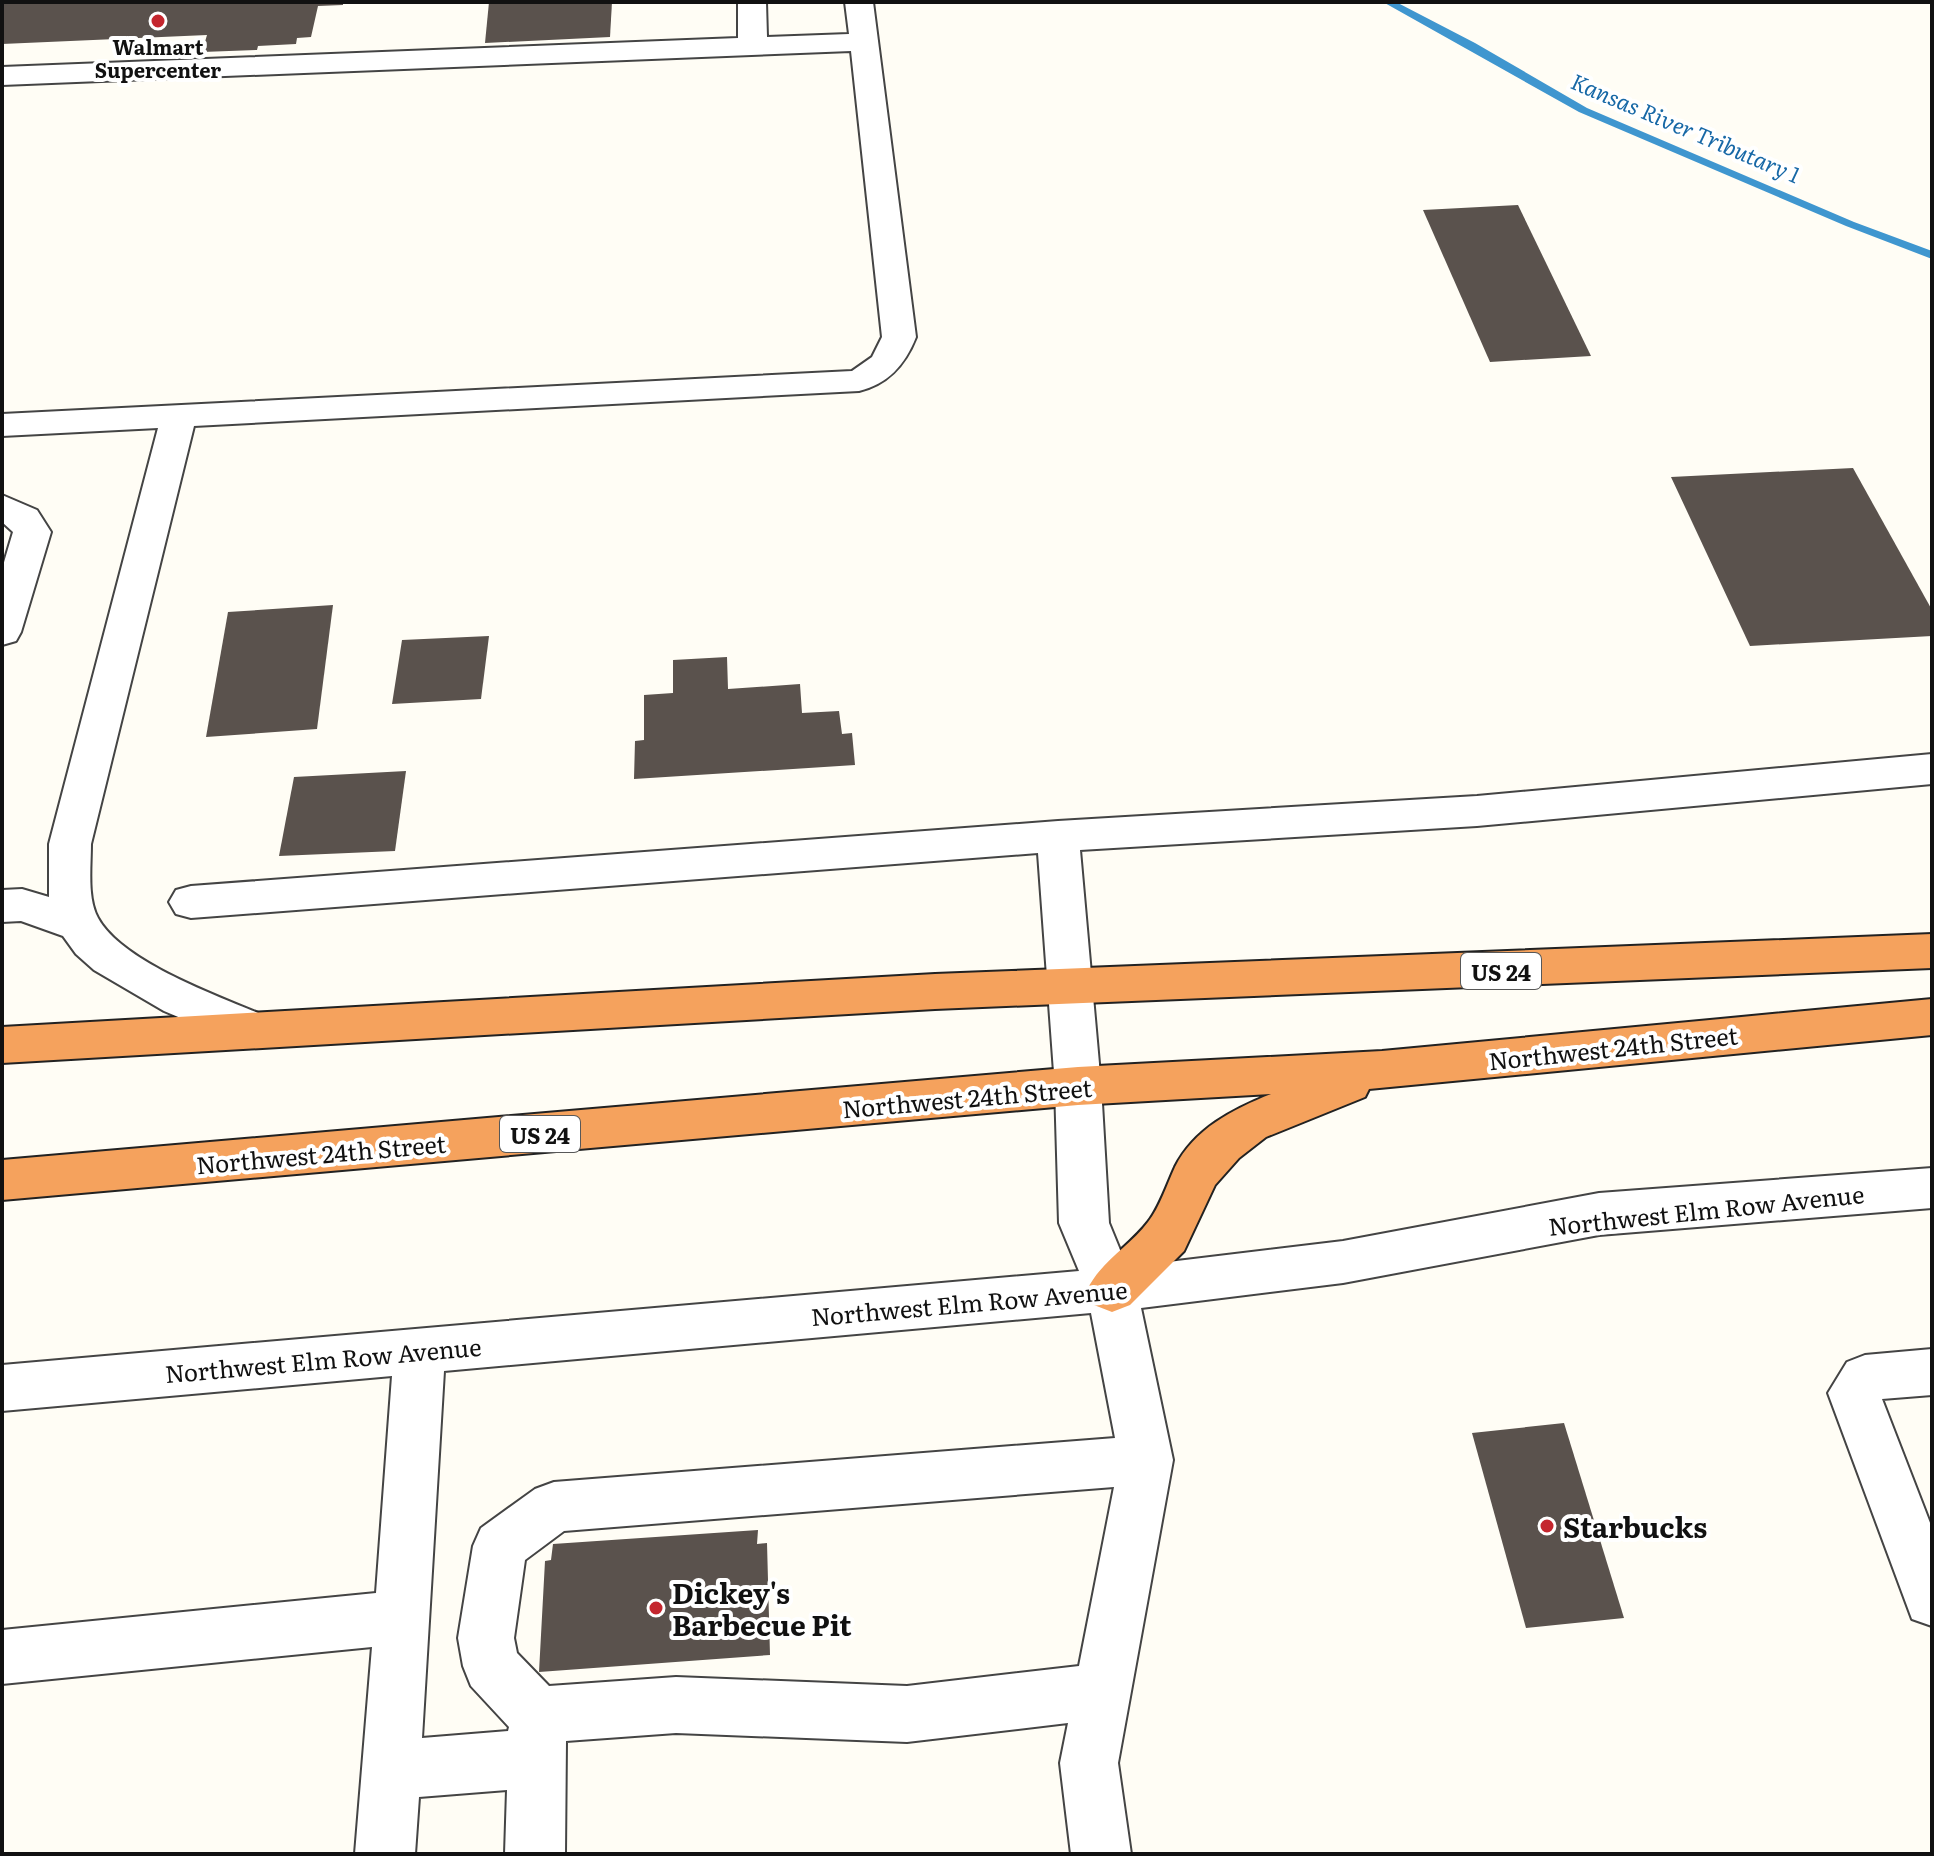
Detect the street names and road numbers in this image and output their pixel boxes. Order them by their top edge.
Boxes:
road number: US 24 [1461,953,1541,989]
street label: Northwest 24th Street [1487,1016,1740,1078]
street label: Northwest 24th Street [841,1069,1094,1125]
road number: US 24 [500,1116,580,1152]
street label: Northwest 24th Street [195,1125,448,1181]
street label: Northwest Elm Row Avenue [1546,1175,1866,1243]
street label: Northwest Elm Row Avenue [809,1271,1129,1333]
street label: Northwest Elm Row Avenue [163,1328,483,1390]

